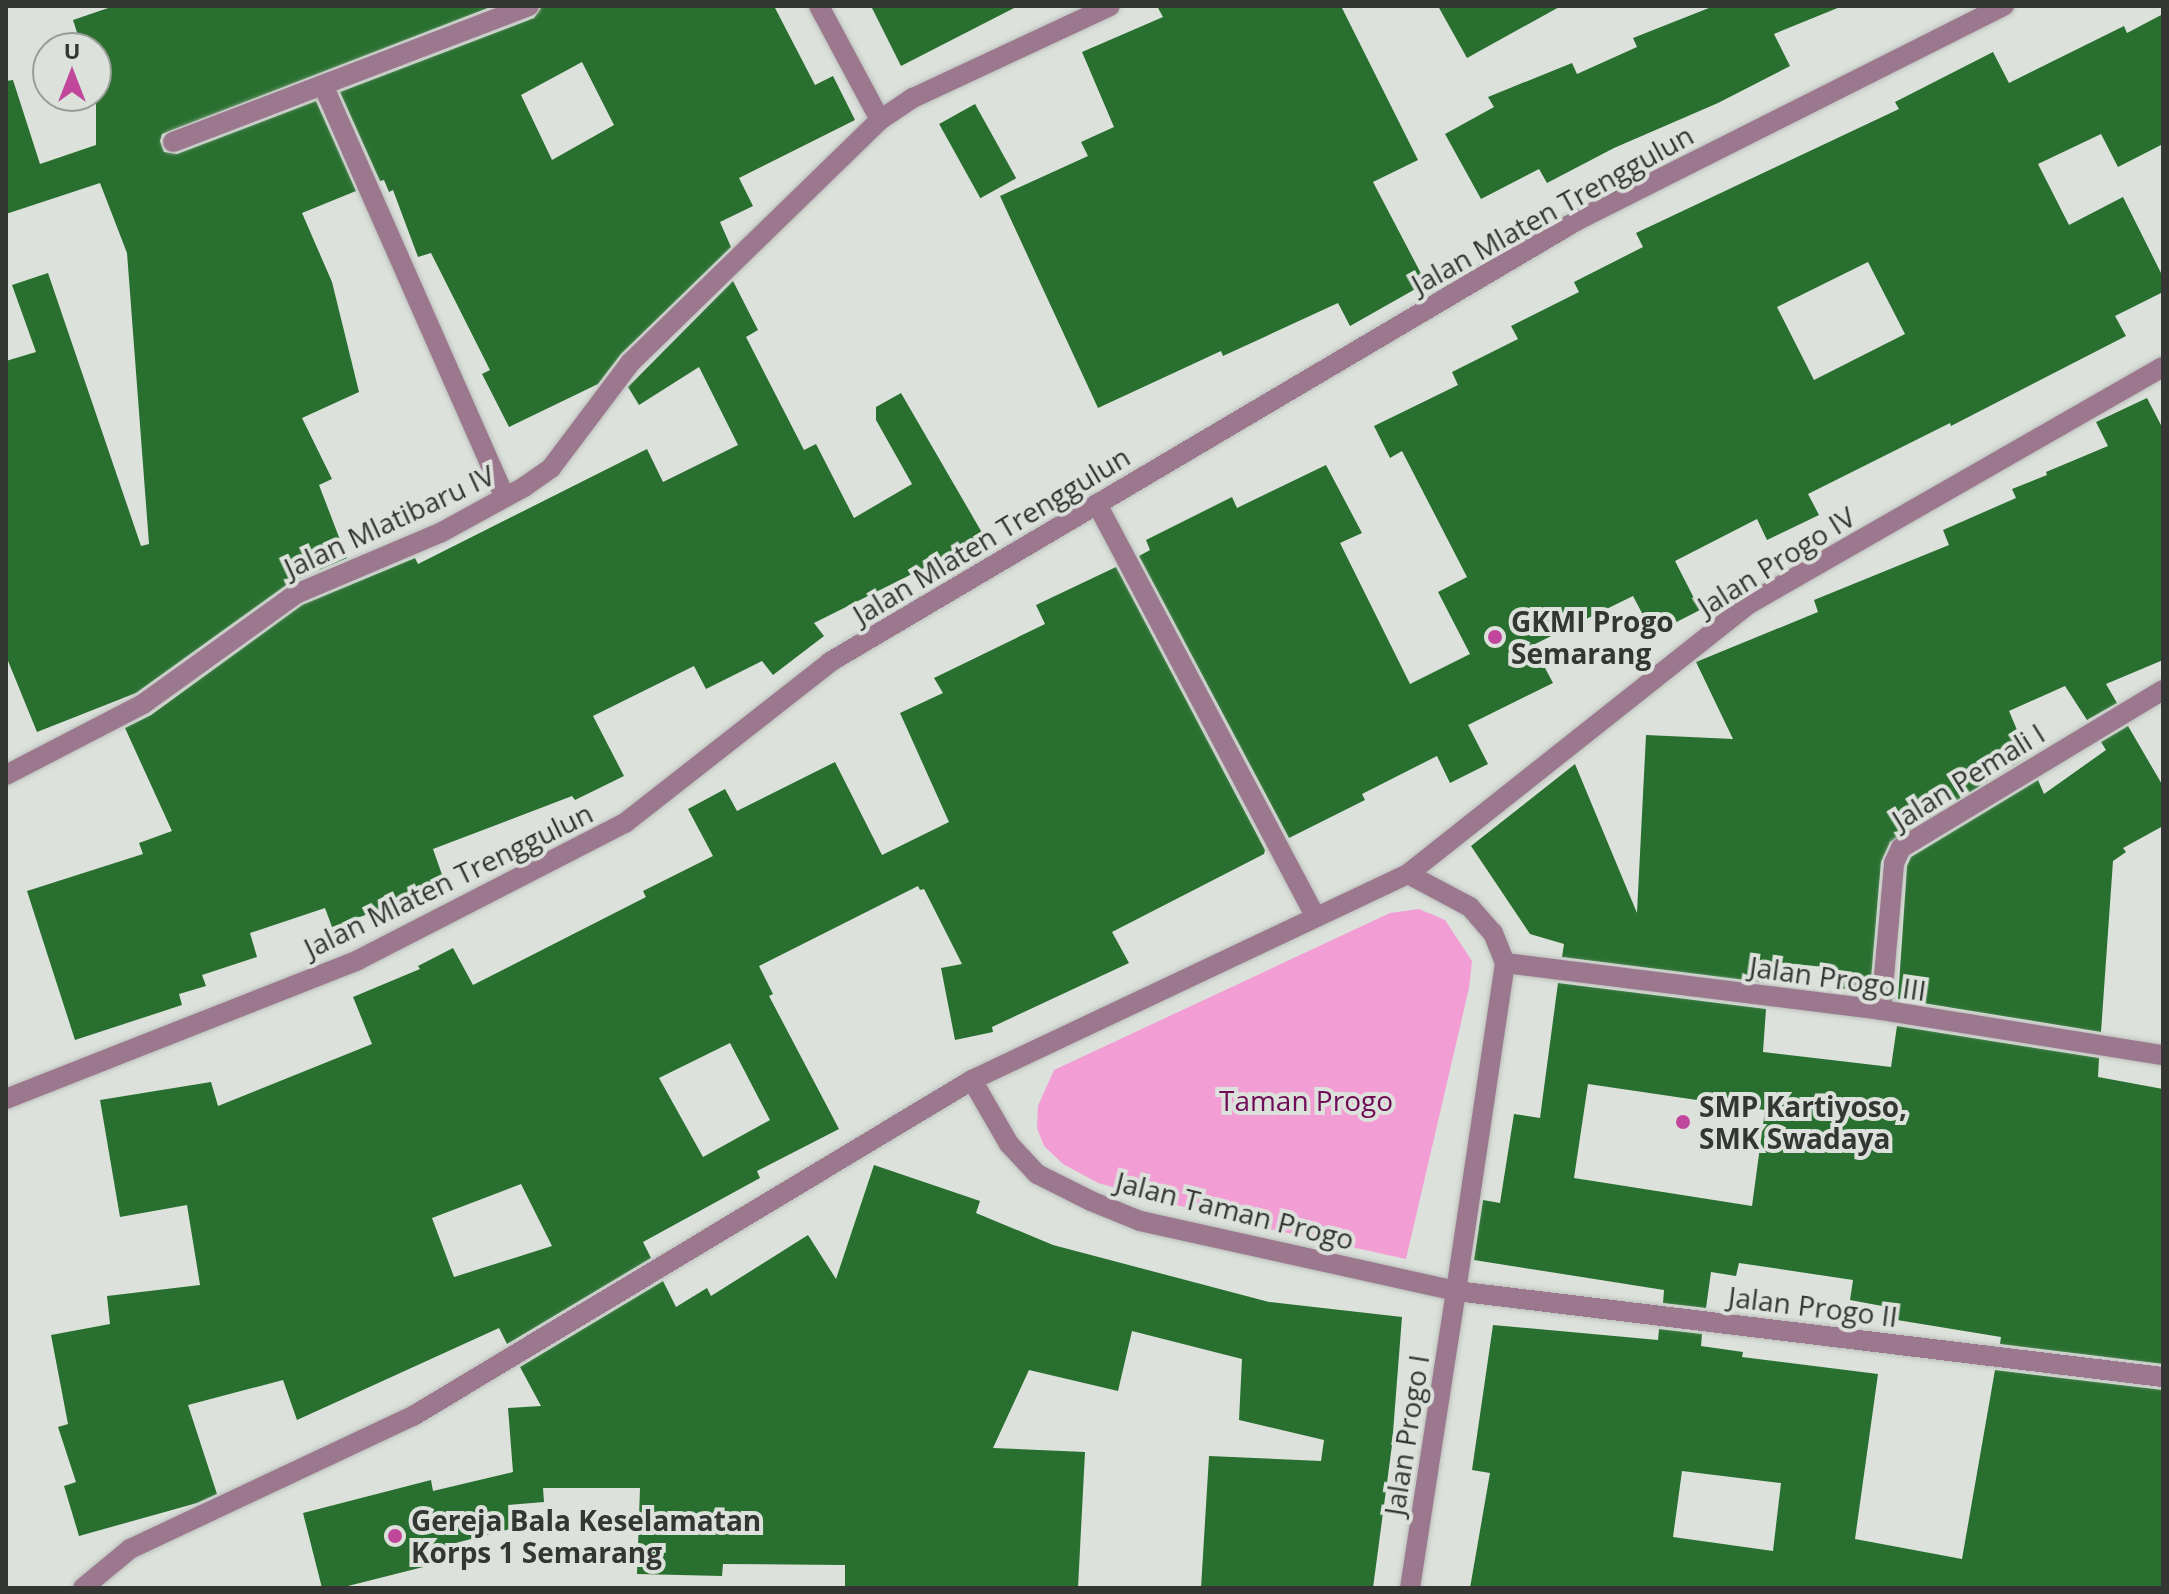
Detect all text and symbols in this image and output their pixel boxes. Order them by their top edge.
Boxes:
north arrow [32,32,112,112]
text: U [64,35,80,65]
street label: Jalan Mlaten Trenggulun [1405,117,1699,301]
street label: Jalan Mlaten Trenggulun [847,439,1135,631]
street label: Jalan Mlatibaru IV [279,458,499,584]
street label: Jalan Progo IV [1691,499,1861,623]
place label: GKMI Progo Semarang [1511,604,1674,670]
marker: GKMI Progo Semarang [1486,628,1504,646]
street label: Jalan Pemali I [1886,716,2050,836]
street label: Jalan Mlaten Trenggulun [298,795,598,965]
street label: Jalan Progo III [1747,949,1929,1007]
park label: Taman Progo [1219,1083,1393,1117]
place label: SMP Kartiyoso, SMK Swadaya [1699,1089,1907,1155]
marker: SMP Kartiyoso, SMK Swadaya [1674,1113,1692,1131]
street label: Jalan Taman Progo [1112,1164,1358,1256]
street label: Jalan Progo II [1726,1279,1900,1333]
street label: Jalan Progo I [1377,1352,1435,1518]
place label: Gereja Bala Keselamatan Korps 1 Semarang [411,1503,761,1569]
marker: Gereja Bala Keselamatan Korps 1 Semarang [386,1527,404,1545]

